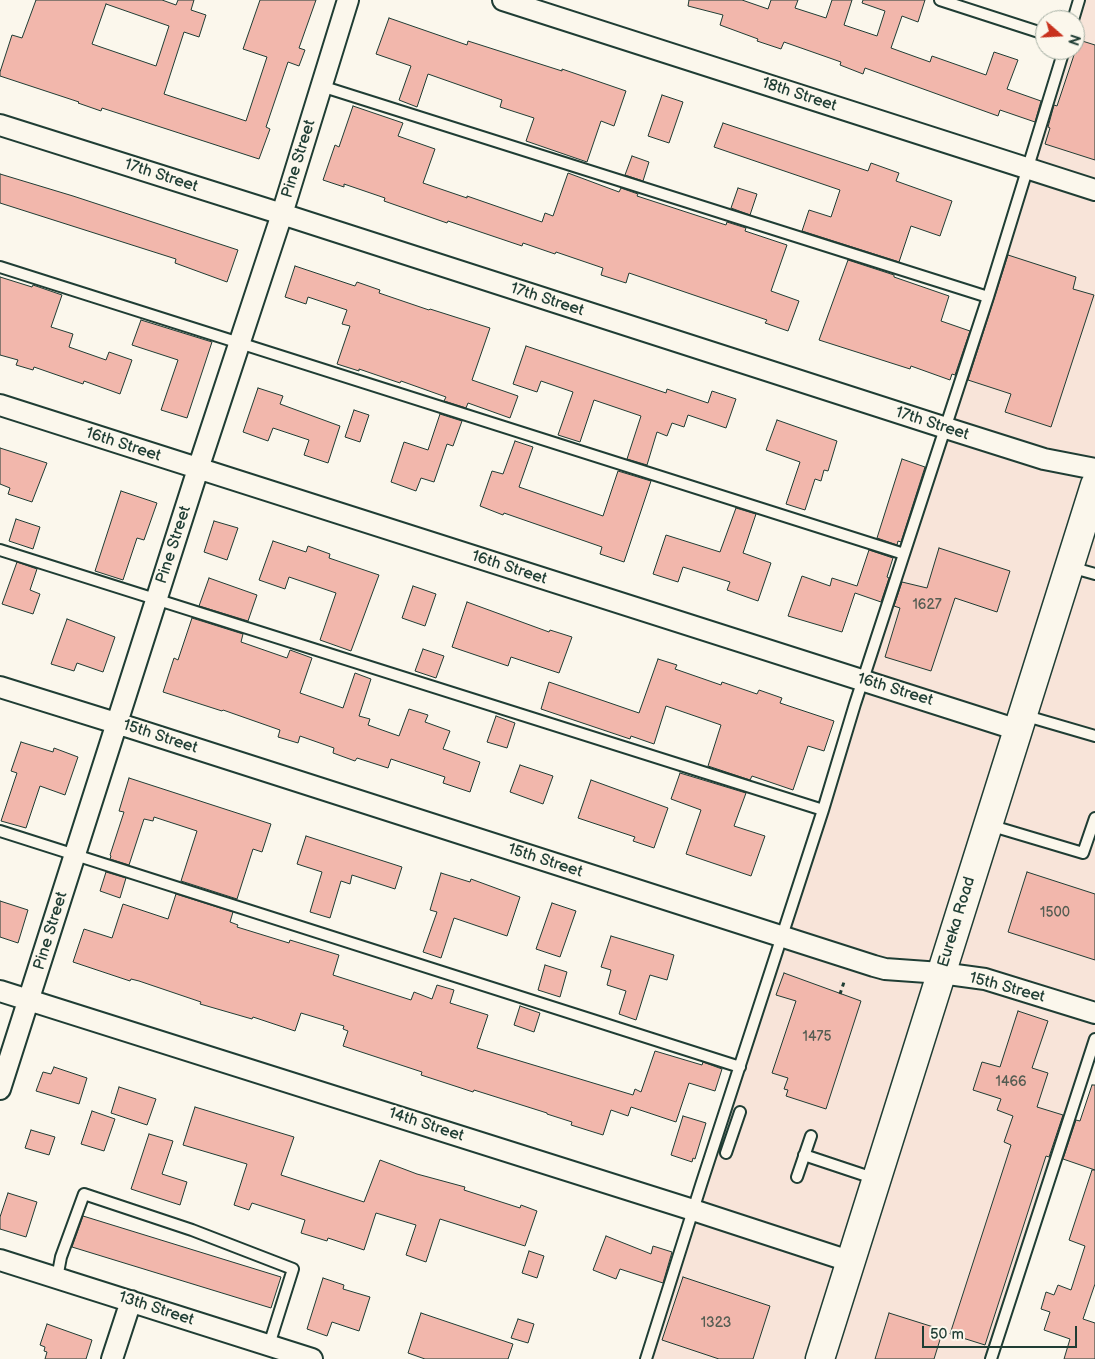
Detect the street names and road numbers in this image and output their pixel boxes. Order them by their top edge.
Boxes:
street label: 18th Street [759,74,839,116]
street label: Pine Street [278,118,320,200]
street label: 17th Street [122,155,200,197]
street label: 17th Street [508,279,586,321]
street label: 17th Street [893,403,971,445]
street label: 16th Street [83,424,163,466]
street label: Pine Street [152,504,196,586]
street label: 16th Street [469,547,549,589]
street label: 16th Street [855,669,935,711]
street label: 15th Street [120,716,200,758]
street label: 15th Street [505,840,585,882]
street label: Eureka Road [934,874,980,970]
street label: Pine Street [30,890,72,972]
street label: 15th Street [967,969,1047,1007]
street label: 14th Street [386,1104,466,1146]
street label: 13th Street [116,1288,196,1330]

